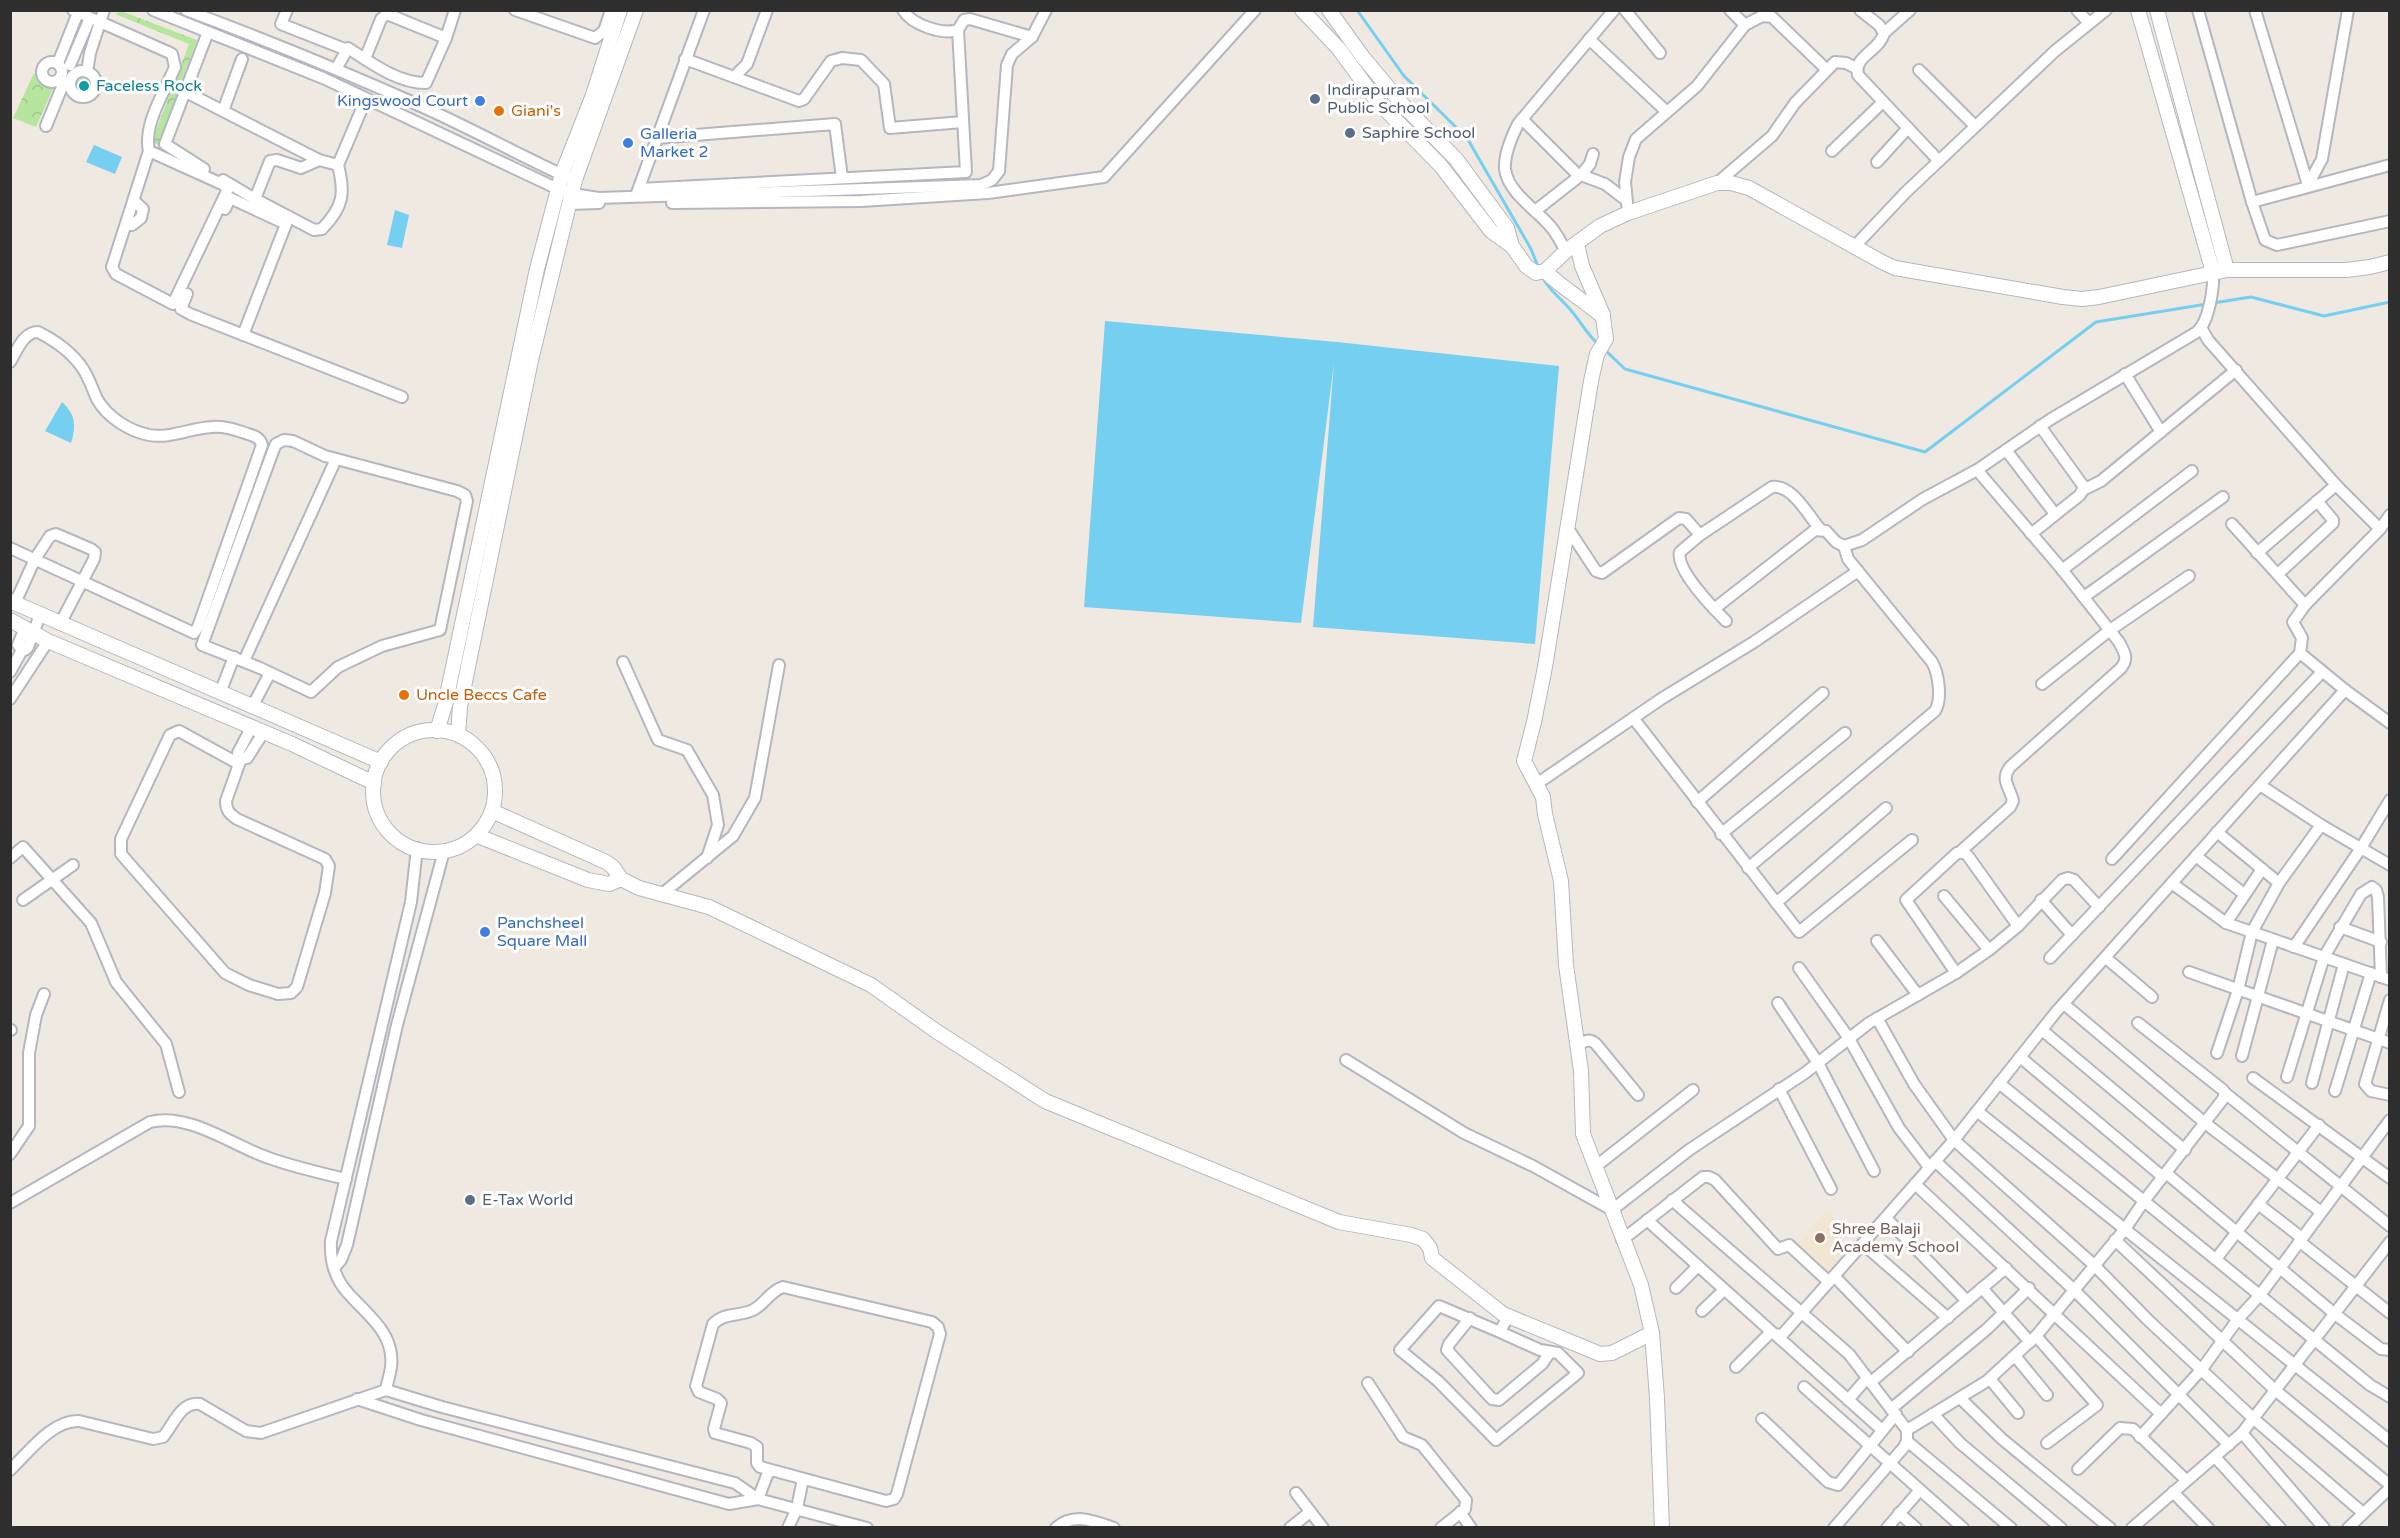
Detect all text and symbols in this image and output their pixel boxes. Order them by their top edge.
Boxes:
place label: Faceless Rock [96,76,202,96]
marker: Faceless Rock [77,79,91,93]
place label: Indirapuram Public School [1327,80,1430,118]
place label: Kingswood Court [337,91,468,111]
marker: Indirapuram Public School [1308,92,1322,106]
marker: Kingswood Court [473,94,487,108]
place label: Giani's [511,101,561,121]
marker: Giani's [492,104,506,118]
place label: Saphire School [1362,123,1475,143]
place label: Galleria Market 2 [640,124,709,162]
marker: Saphire School [1343,126,1357,140]
marker: Galleria Market 2 [621,136,635,150]
place label: Uncle Beccs Cafe [416,685,547,705]
marker: Uncle Beccs Cafe [397,688,411,702]
place label: Panchsheel Square Mall [497,913,587,951]
marker: Panchsheel Square Mall [478,925,492,939]
place label: E-Tax World [482,1190,573,1210]
marker: E-Tax World [463,1193,477,1207]
place label: Shree Balaji Academy School [1832,1219,1959,1257]
marker: Shree Balaji Academy School [1813,1231,1827,1245]

